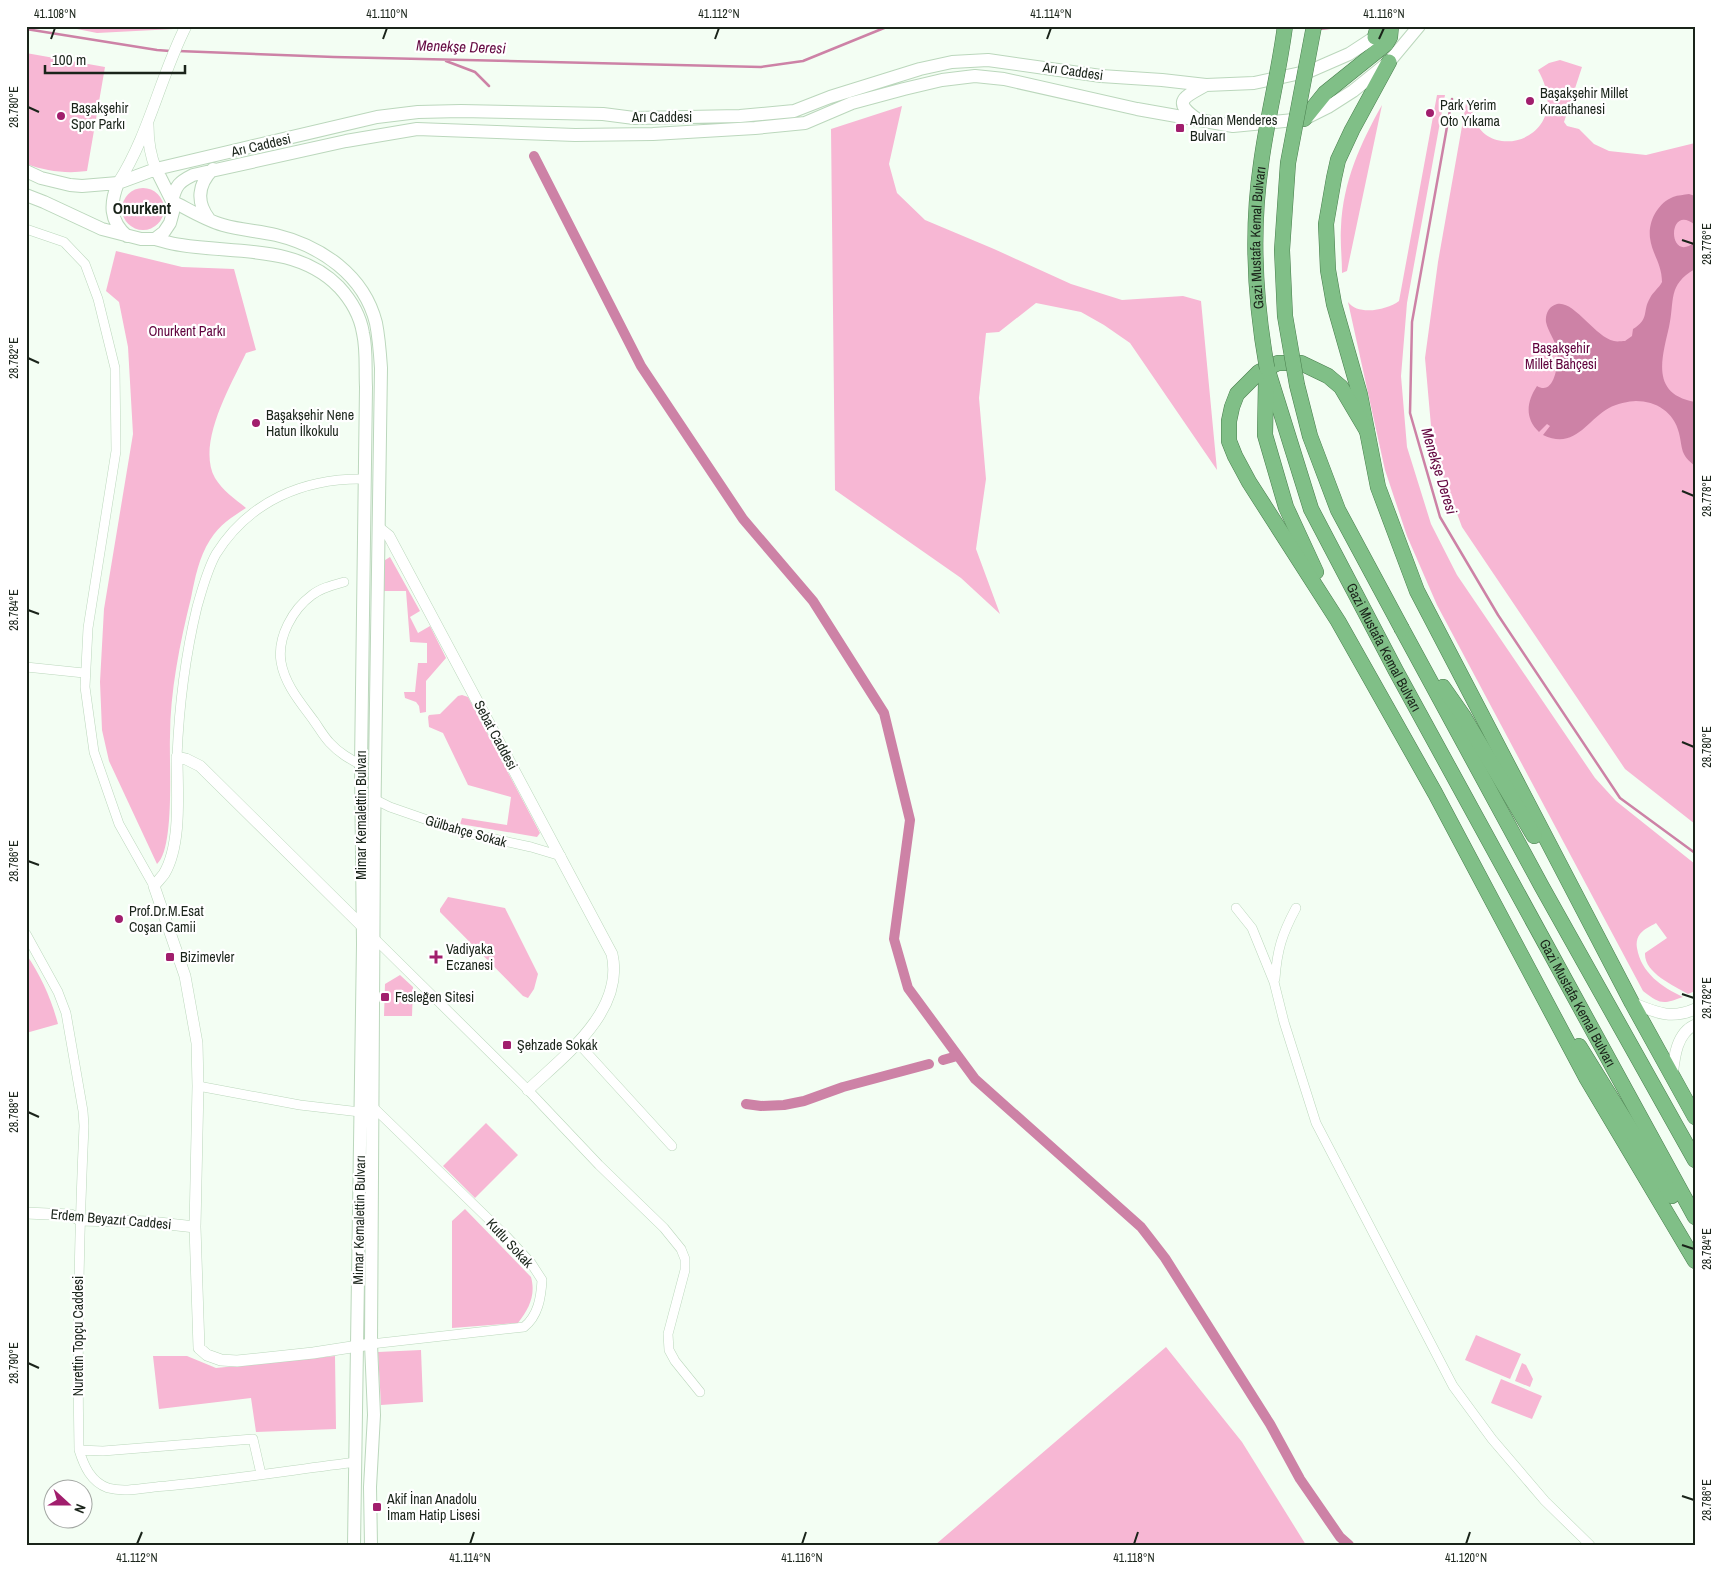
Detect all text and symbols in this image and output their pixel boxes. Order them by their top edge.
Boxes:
text: 41.108°N [34,6,76,22]
text: 41.110°N [366,6,408,22]
text: 41.112°N [698,6,740,22]
text: 41.114°N [1030,6,1072,22]
text: 41.116°N [1363,6,1405,22]
water label: Menekşe Deresi [416,34,507,59]
scale bar [45,42,185,74]
text: 100 m [52,49,86,70]
street label: Arı Caddesi [1041,58,1104,84]
place label: Başakşehir Millet Kıraathanesi [1540,84,1628,118]
text: 28.780°E [6,86,22,128]
marker: Başakşehir Millet Kıraathanesi [1524,95,1536,107]
place label: Park Yerim Oto Yıkama [1440,96,1501,130]
place label: Başakşehir Spor Parkı [71,99,129,133]
marker: Park Yerim Oto Yıkama [1424,107,1436,119]
street label: Arı Caddesi [631,108,692,126]
marker: Başakşehir Spor Parkı [55,110,67,122]
place label: Adnan Menderes Bulvarı [1189,111,1278,145]
marker: Adnan Menderes Bulvarı [1174,122,1186,134]
street label: Arı Caddesi [228,129,293,161]
street label: Gazi Mustafa Kemal Bulvarı [1246,165,1270,310]
district label: Onurkent [113,197,172,219]
text: 28.776°E [1699,223,1715,265]
park label: Onurkent Parkı [148,322,226,340]
text: 28.782°E [6,337,22,379]
park label: Başakşehir Millet Bahçesi [1525,339,1597,373]
place label: Başakşehir Nene Hatun İlkokulu [266,406,354,440]
marker: Başakşehir Nene Hatun İlkokulu [250,417,262,429]
water label: Menekşe Deresi [1416,425,1463,517]
text: 28.778°E [1699,475,1715,517]
street label: Gazi Mustafa Kemal Bulvarı [1342,580,1425,715]
text: 28.784°E [6,589,22,631]
street label: Sebat Caddesi [470,697,522,773]
text: 28.780°E [1699,726,1715,768]
street label: Mimar Kemalettin Bulvarı [352,750,370,880]
street label: Gülbahçe Sokak [423,811,509,851]
text: 28.786°E [6,840,22,882]
place label: Prof.Dr.M.Esat Coşan Camii [129,902,204,936]
marker: Prof.Dr.M.Esat Coşan Camii [113,913,125,925]
street label: Gazi Mustafa Kemal Bulvarı [1535,936,1620,1070]
place label: Vadiyaka Eczanesi [446,940,494,974]
place label: Bizimevler [180,948,234,966]
marker: Bizimevler [164,951,176,963]
marker: Vadiyaka Eczanesi [430,951,442,963]
text: 28.782°E [1699,977,1715,1019]
place label: Fesleğen Sitesi [395,988,474,1006]
marker: Fesleğen Sitesi [379,991,391,1003]
place label: Şehzade Sokak [517,1036,598,1054]
marker: Şehzade Sokak [501,1039,513,1051]
text: 28.788°E [6,1091,22,1133]
street label: Mimar Kemalettin Bulvarı [349,1155,369,1285]
street label: Erdem Beyazıt Caddesi [50,1205,172,1233]
street label: Kutlu Sokak [483,1214,538,1272]
text: 28.784°E [1699,1228,1715,1270]
street label: Nurettin Topçu Caddesi [69,1276,87,1396]
text: 28.790°E [6,1342,22,1384]
north arrow [42,1478,92,1528]
text: 28.786°E [1699,1479,1715,1521]
place label: Akif İnan Anadolu İmam Hatip Lisesi [386,1490,480,1524]
marker: Akif İnan Anadolu İmam Hatip Lisesi [371,1501,383,1513]
text: N [70,1502,90,1516]
text: 41.112°N [116,1550,158,1566]
text: 41.114°N [449,1550,491,1566]
text: 41.116°N [781,1550,823,1566]
text: 41.118°N [1113,1550,1155,1566]
text: 41.120°N [1445,1550,1487,1566]

